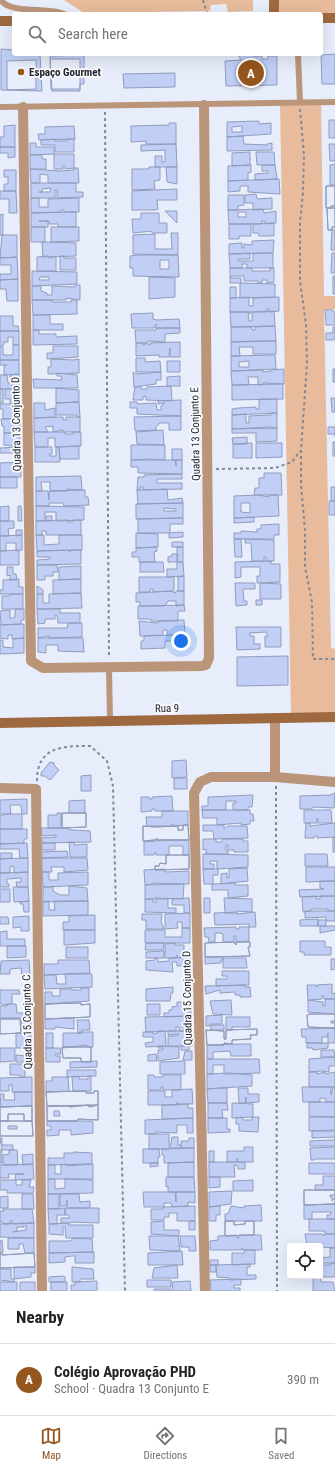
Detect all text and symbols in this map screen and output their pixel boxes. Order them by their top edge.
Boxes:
search box [12,12,323,56]
icon: search [26,23,48,45]
text: Search here [58,25,128,43]
pin: A [238,58,264,88]
place label: Espaço Gourmet [29,66,101,79]
marker: Espaço Gourmet [16,67,26,77]
street label: Quadra 13 Conjunto D [9,377,24,471]
street label: Quadra 13 Conjunto E [188,386,203,481]
your location [171,631,191,651]
street label: Rua 9 [155,702,179,715]
street label: Quadra 15 Conjunto D [180,951,195,1045]
street label: Quadra 15 Conjunto C [20,975,35,1069]
map controls [287,1243,323,1279]
button: locate [287,1243,323,1279]
text: Nearby [16,1307,64,1327]
text: Colégio Aprovação PHD [54,1363,196,1381]
text: A [25,1372,33,1387]
text: 390 m [287,1372,319,1387]
text: School · Quadra 13 Conjunto E [54,1381,209,1396]
tab: Map [40,1425,62,1462]
tab: Directions [143,1425,187,1462]
tab: Saved [268,1425,295,1462]

